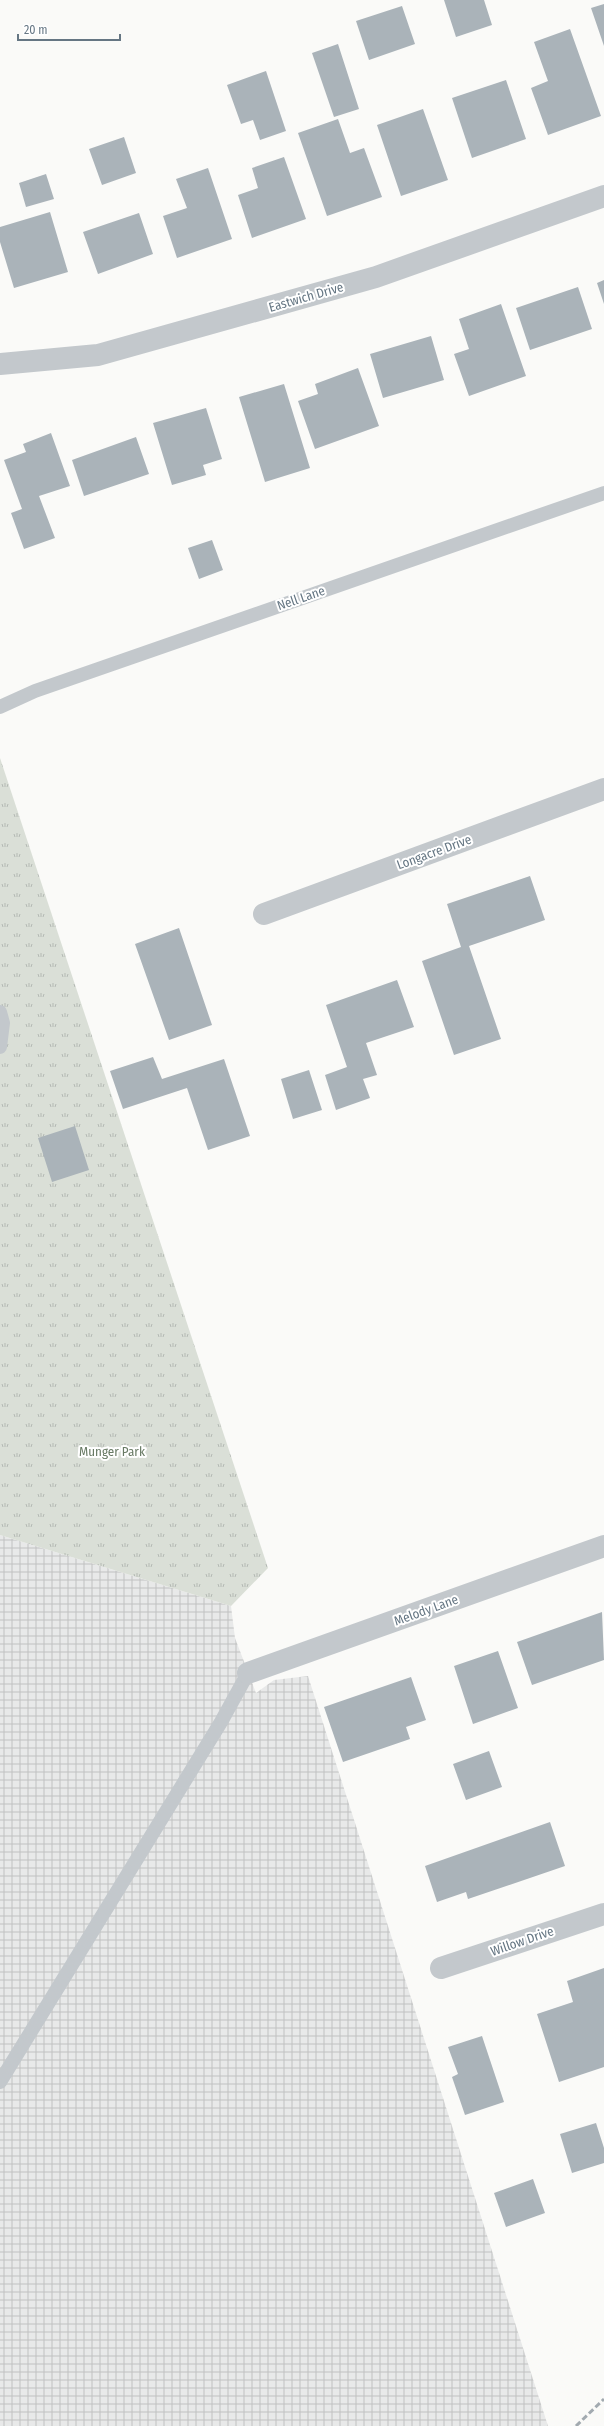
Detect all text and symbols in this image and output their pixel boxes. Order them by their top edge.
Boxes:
scale bar [18,16,120,42]
text: 20 m [24,23,48,37]
street label: Eastwich Drive [267,279,345,315]
street label: Nell Lane [275,583,327,613]
street label: Longacre Drive [395,832,473,872]
park label: Munger Park [79,1444,146,1459]
street label: Melody Lane [392,1591,460,1629]
street label: Willow Drive [488,1923,556,1959]

